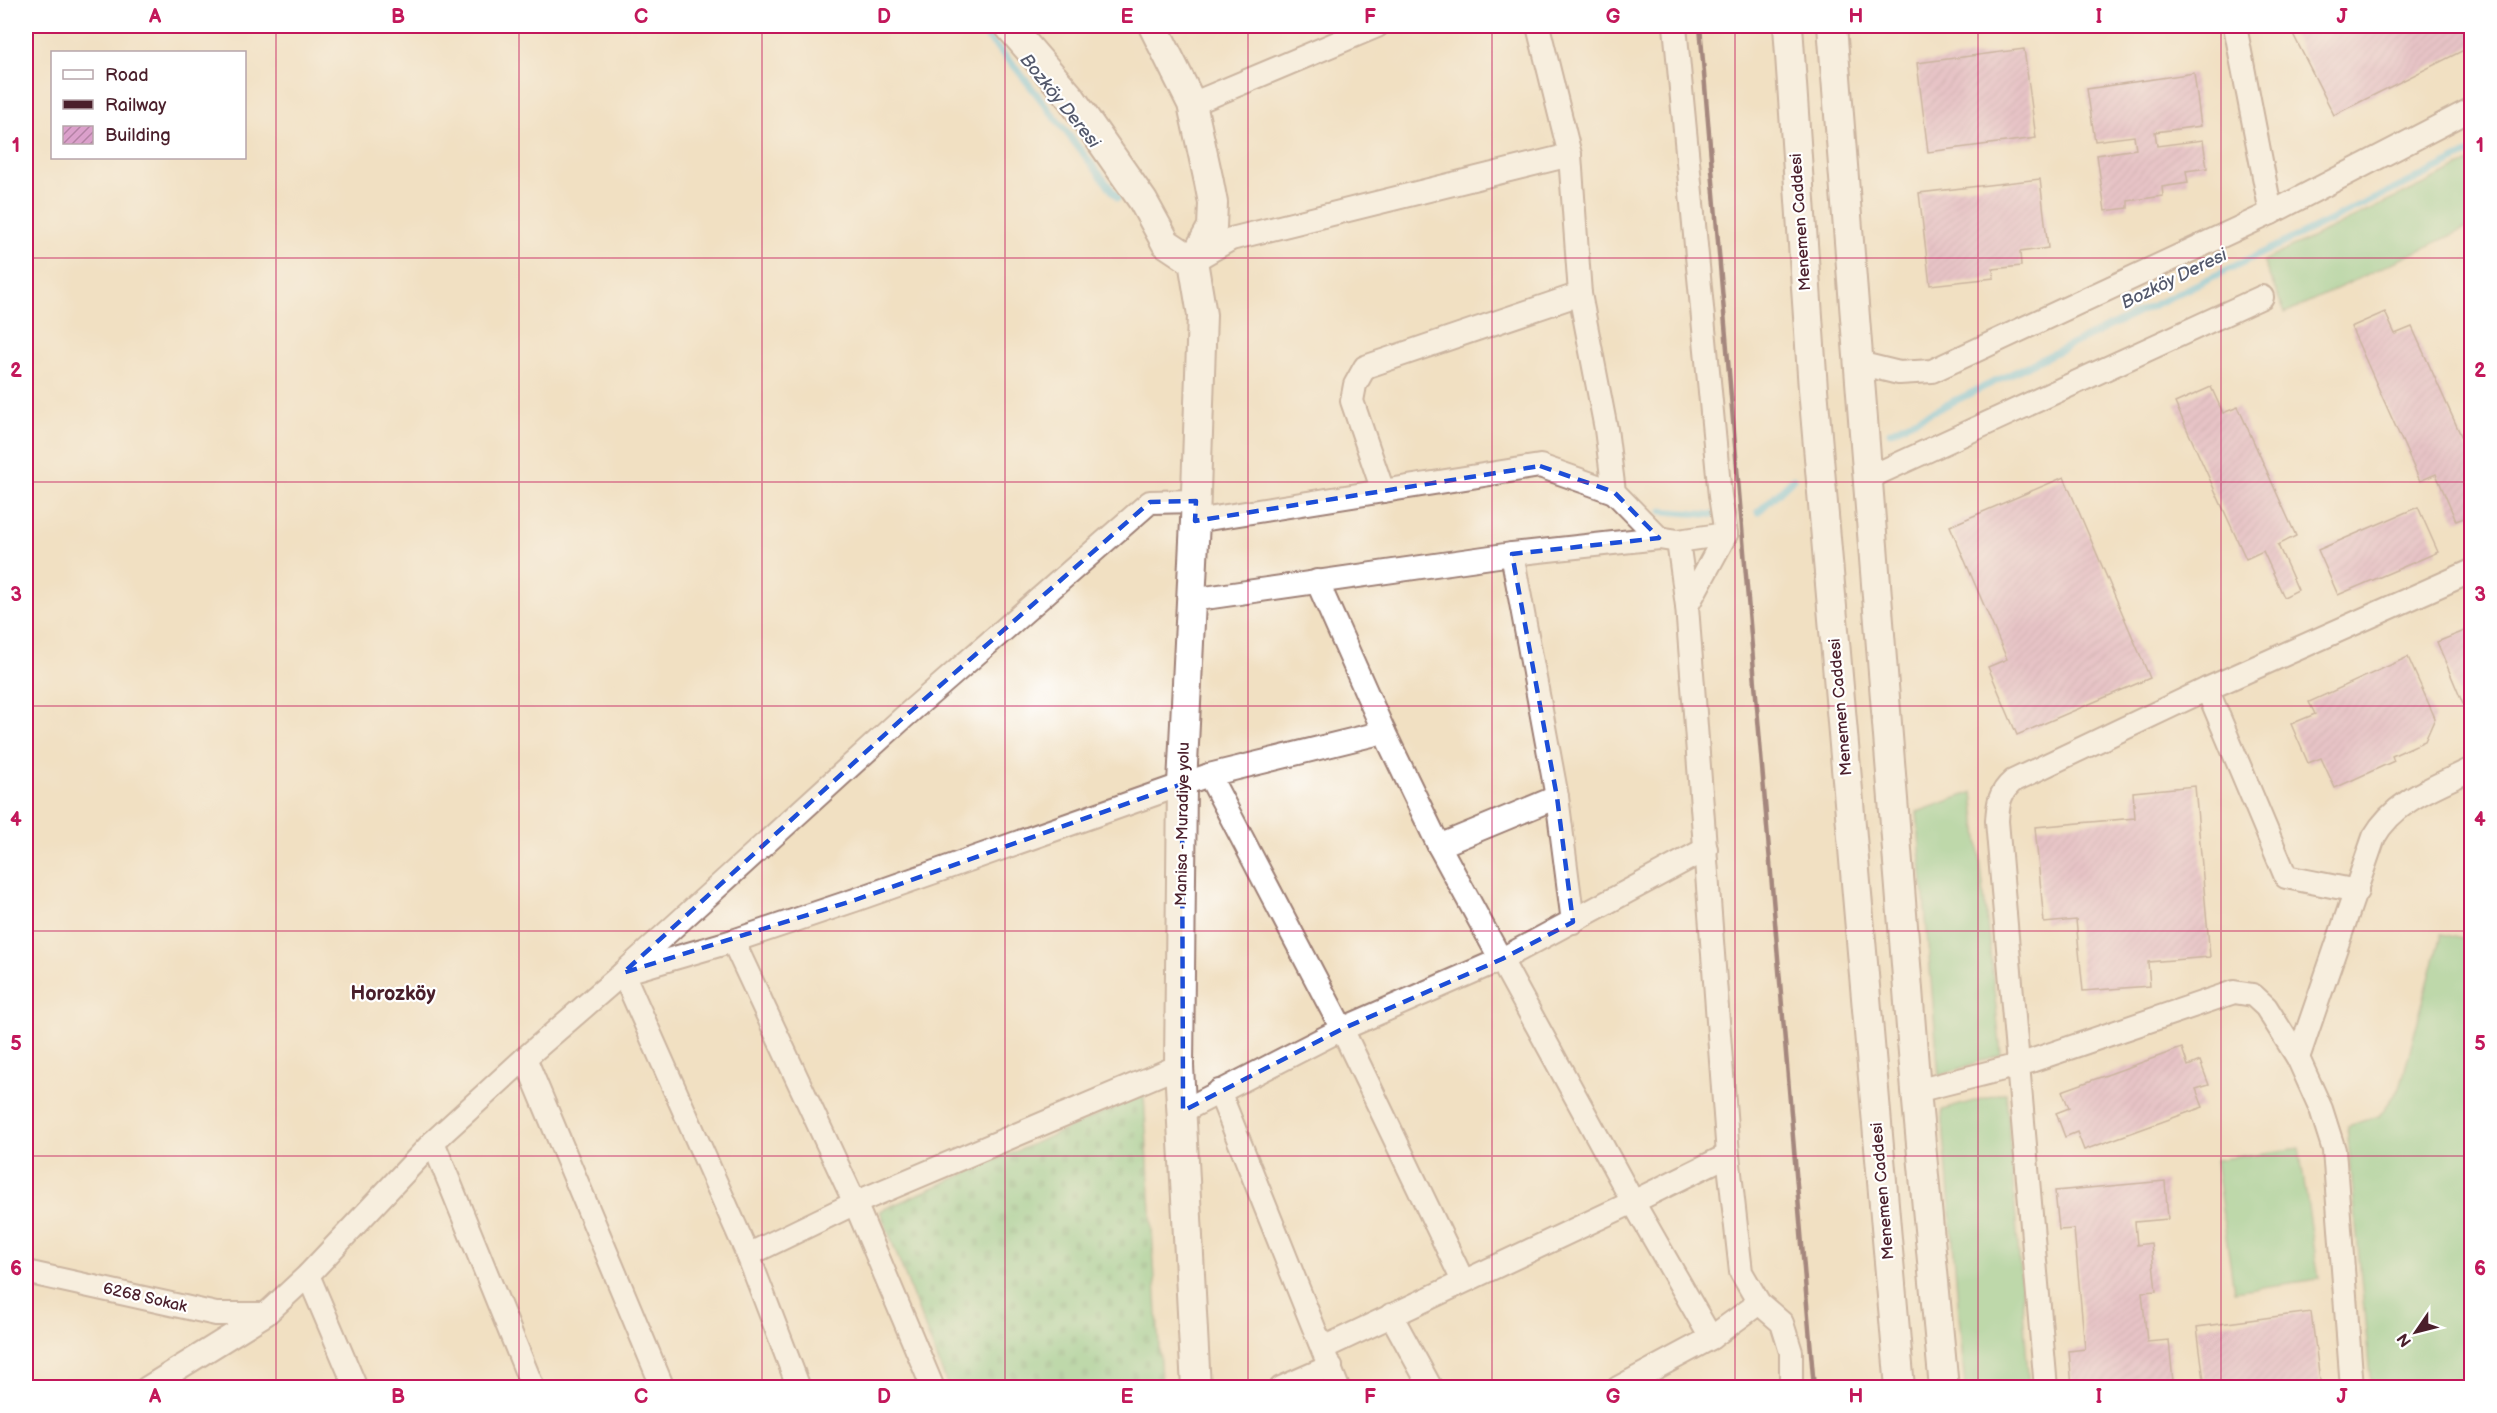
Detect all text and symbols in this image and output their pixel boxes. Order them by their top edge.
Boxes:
text: A [148,5,162,29]
text: B [391,5,405,29]
text: C [634,5,648,29]
text: D [877,5,891,29]
text: E [1121,5,1134,29]
text: F [1364,5,1376,29]
text: G [1606,5,1621,29]
text: H [1849,5,1863,29]
text: I [2096,5,2102,29]
text: J [2337,5,2349,29]
water label: Bozköy Deresi [1016,50,1105,153]
legend [51,51,246,159]
text: Road [105,65,149,86]
text: Railway [105,95,167,116]
text: Building [105,125,171,146]
text: 1 [12,134,20,158]
text: 1 [2476,134,2484,158]
street label: Menemen Caddesi [1787,153,1815,291]
water label: Bozköy Deresi [2118,244,2231,314]
text: 2 [10,359,22,383]
text: 2 [2474,359,2486,383]
text: 3 [10,583,22,607]
text: 3 [2474,583,2486,607]
street label: Menemen Caddesi [1826,638,1856,776]
street label: Manisa - Muradiye yolu [1172,742,1194,906]
text: 4 [10,808,22,832]
text: 4 [2474,808,2486,832]
district label: Horozköy [350,982,436,1006]
text: 5 [10,1032,22,1056]
text: 5 [2474,1032,2486,1056]
street label: Menemen Caddesi [1868,1122,1898,1260]
text: 6 [10,1257,22,1281]
text: 6 [2474,1257,2486,1281]
street label: 6268 Sokak [101,1279,189,1317]
north arrow [2386,1302,2446,1362]
text: N [2394,1329,2416,1350]
text: A [148,1385,162,1409]
text: B [391,1385,405,1409]
text: C [634,1385,648,1409]
text: D [877,1385,891,1409]
text: E [1121,1385,1134,1409]
text: F [1364,1385,1376,1409]
text: G [1606,1385,1621,1409]
text: H [1849,1385,1863,1409]
text: I [2096,1385,2102,1409]
text: J [2337,1385,2349,1409]

